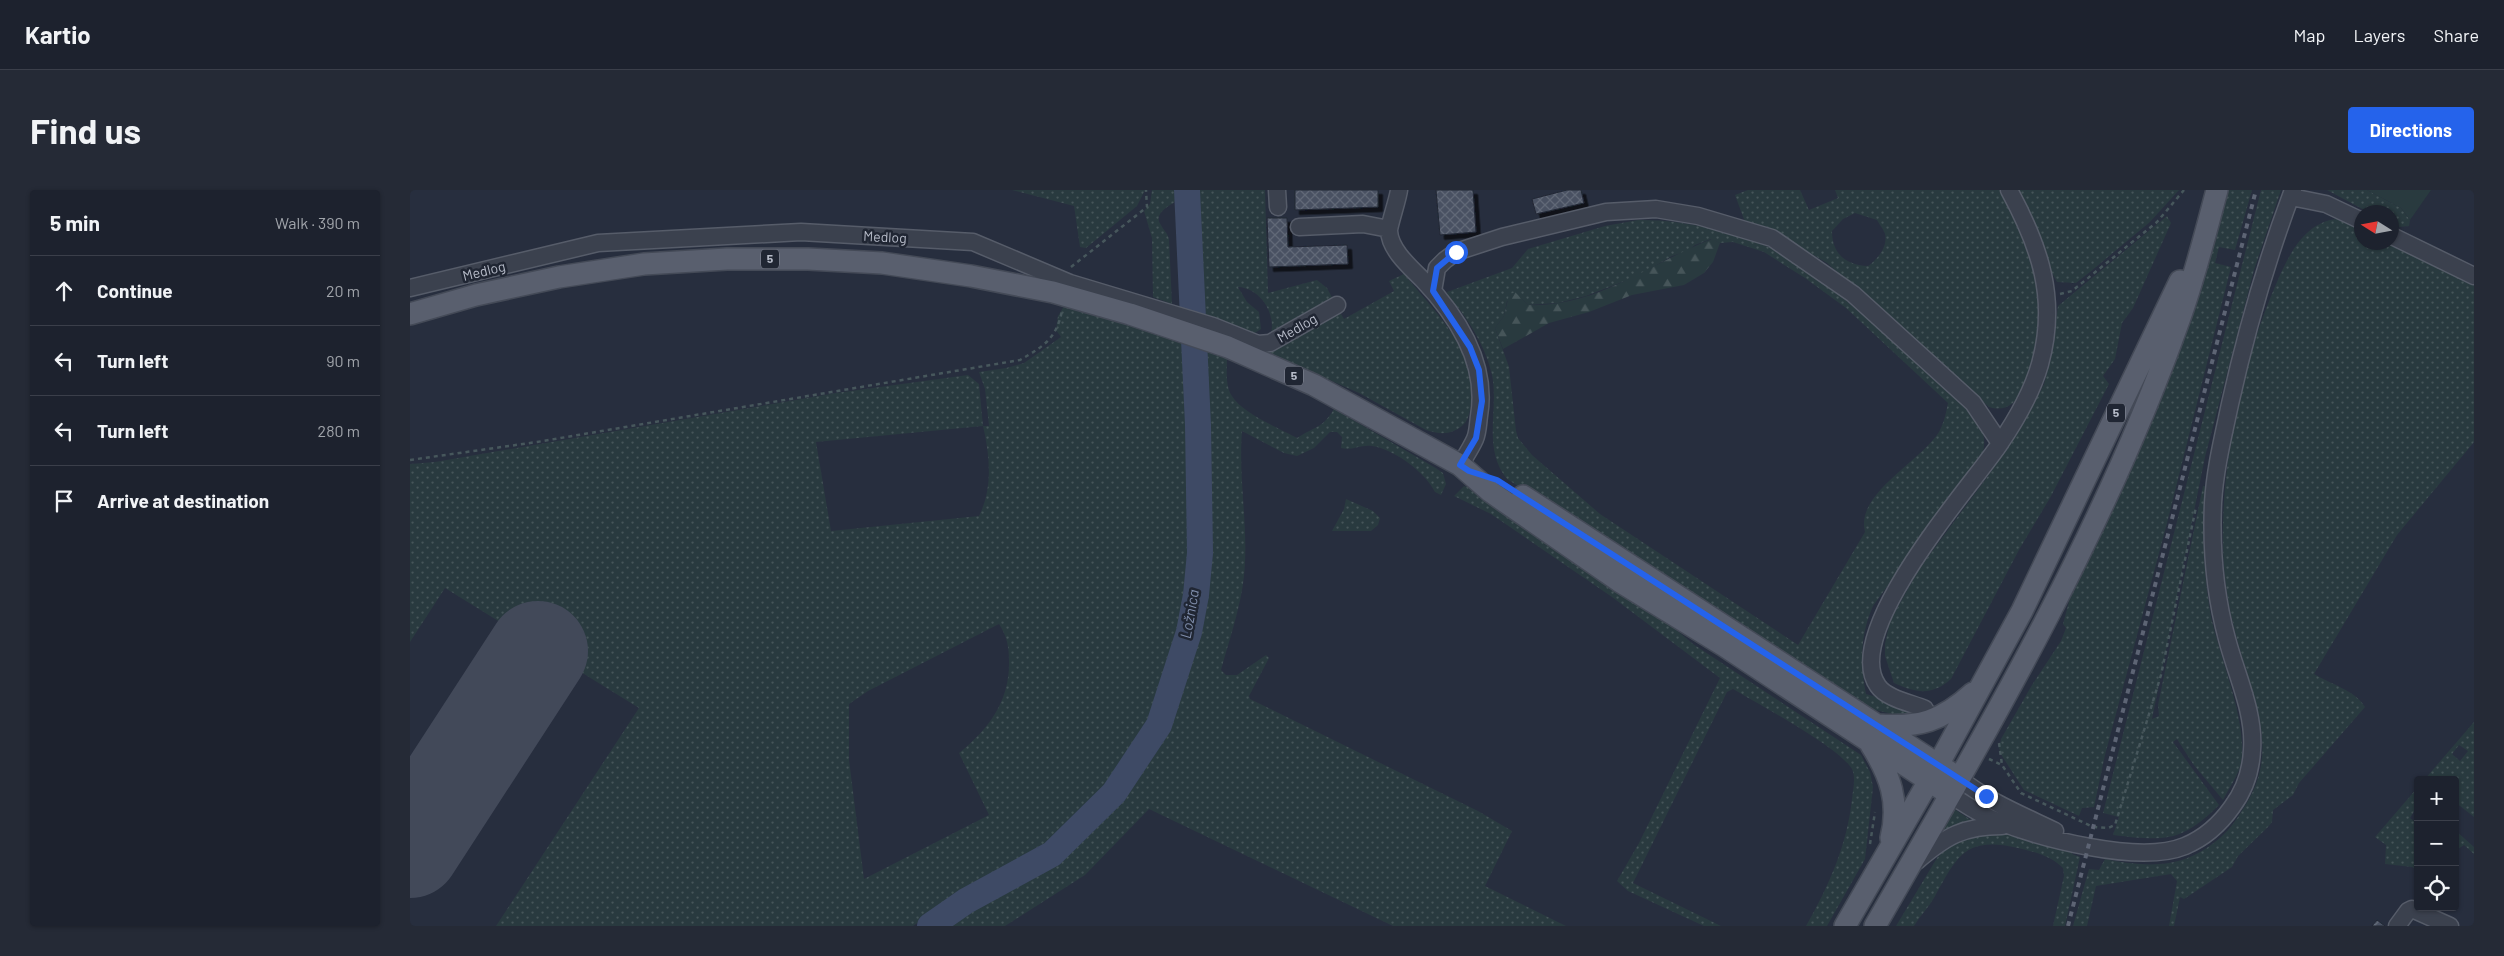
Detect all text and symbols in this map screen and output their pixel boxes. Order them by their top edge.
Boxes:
text: Kartio [25,20,91,49]
text: Map [2293,24,2325,46]
text: Layers [2353,24,2406,46]
text: Share [2434,24,2479,46]
button: Directions [2348,107,2474,153]
text: Find us [30,109,141,151]
north arrow [2354,205,2399,250]
text: 5 min [50,210,100,235]
text: Walk · 390 m [275,213,360,232]
street label: Medlog [863,227,907,246]
route start [1445,241,1468,264]
road number: 5 [761,250,779,268]
street label: Medlog [461,257,507,284]
icon: ahead [50,277,78,305]
text: Continue [97,279,173,302]
text: 20 m [326,281,360,300]
street label: Medlog [1274,309,1320,346]
icon: left [50,347,78,375]
text: Turn left [97,349,168,372]
text: 90 m [326,351,360,370]
road number: 5 [1285,367,1303,386]
road number: 5 [2107,404,2125,422]
icon: left [50,417,78,445]
text: Turn left [97,419,168,442]
text: 280 m [318,421,360,440]
icon: arrive [50,487,78,515]
text: Arrive at destination [97,489,269,512]
water label: Ložnica [1176,588,1202,640]
map controls [2414,776,2459,911]
button: + [2414,776,2459,821]
route end [1975,785,1998,808]
button: − [2414,821,2459,866]
button: locate [2414,866,2459,911]

